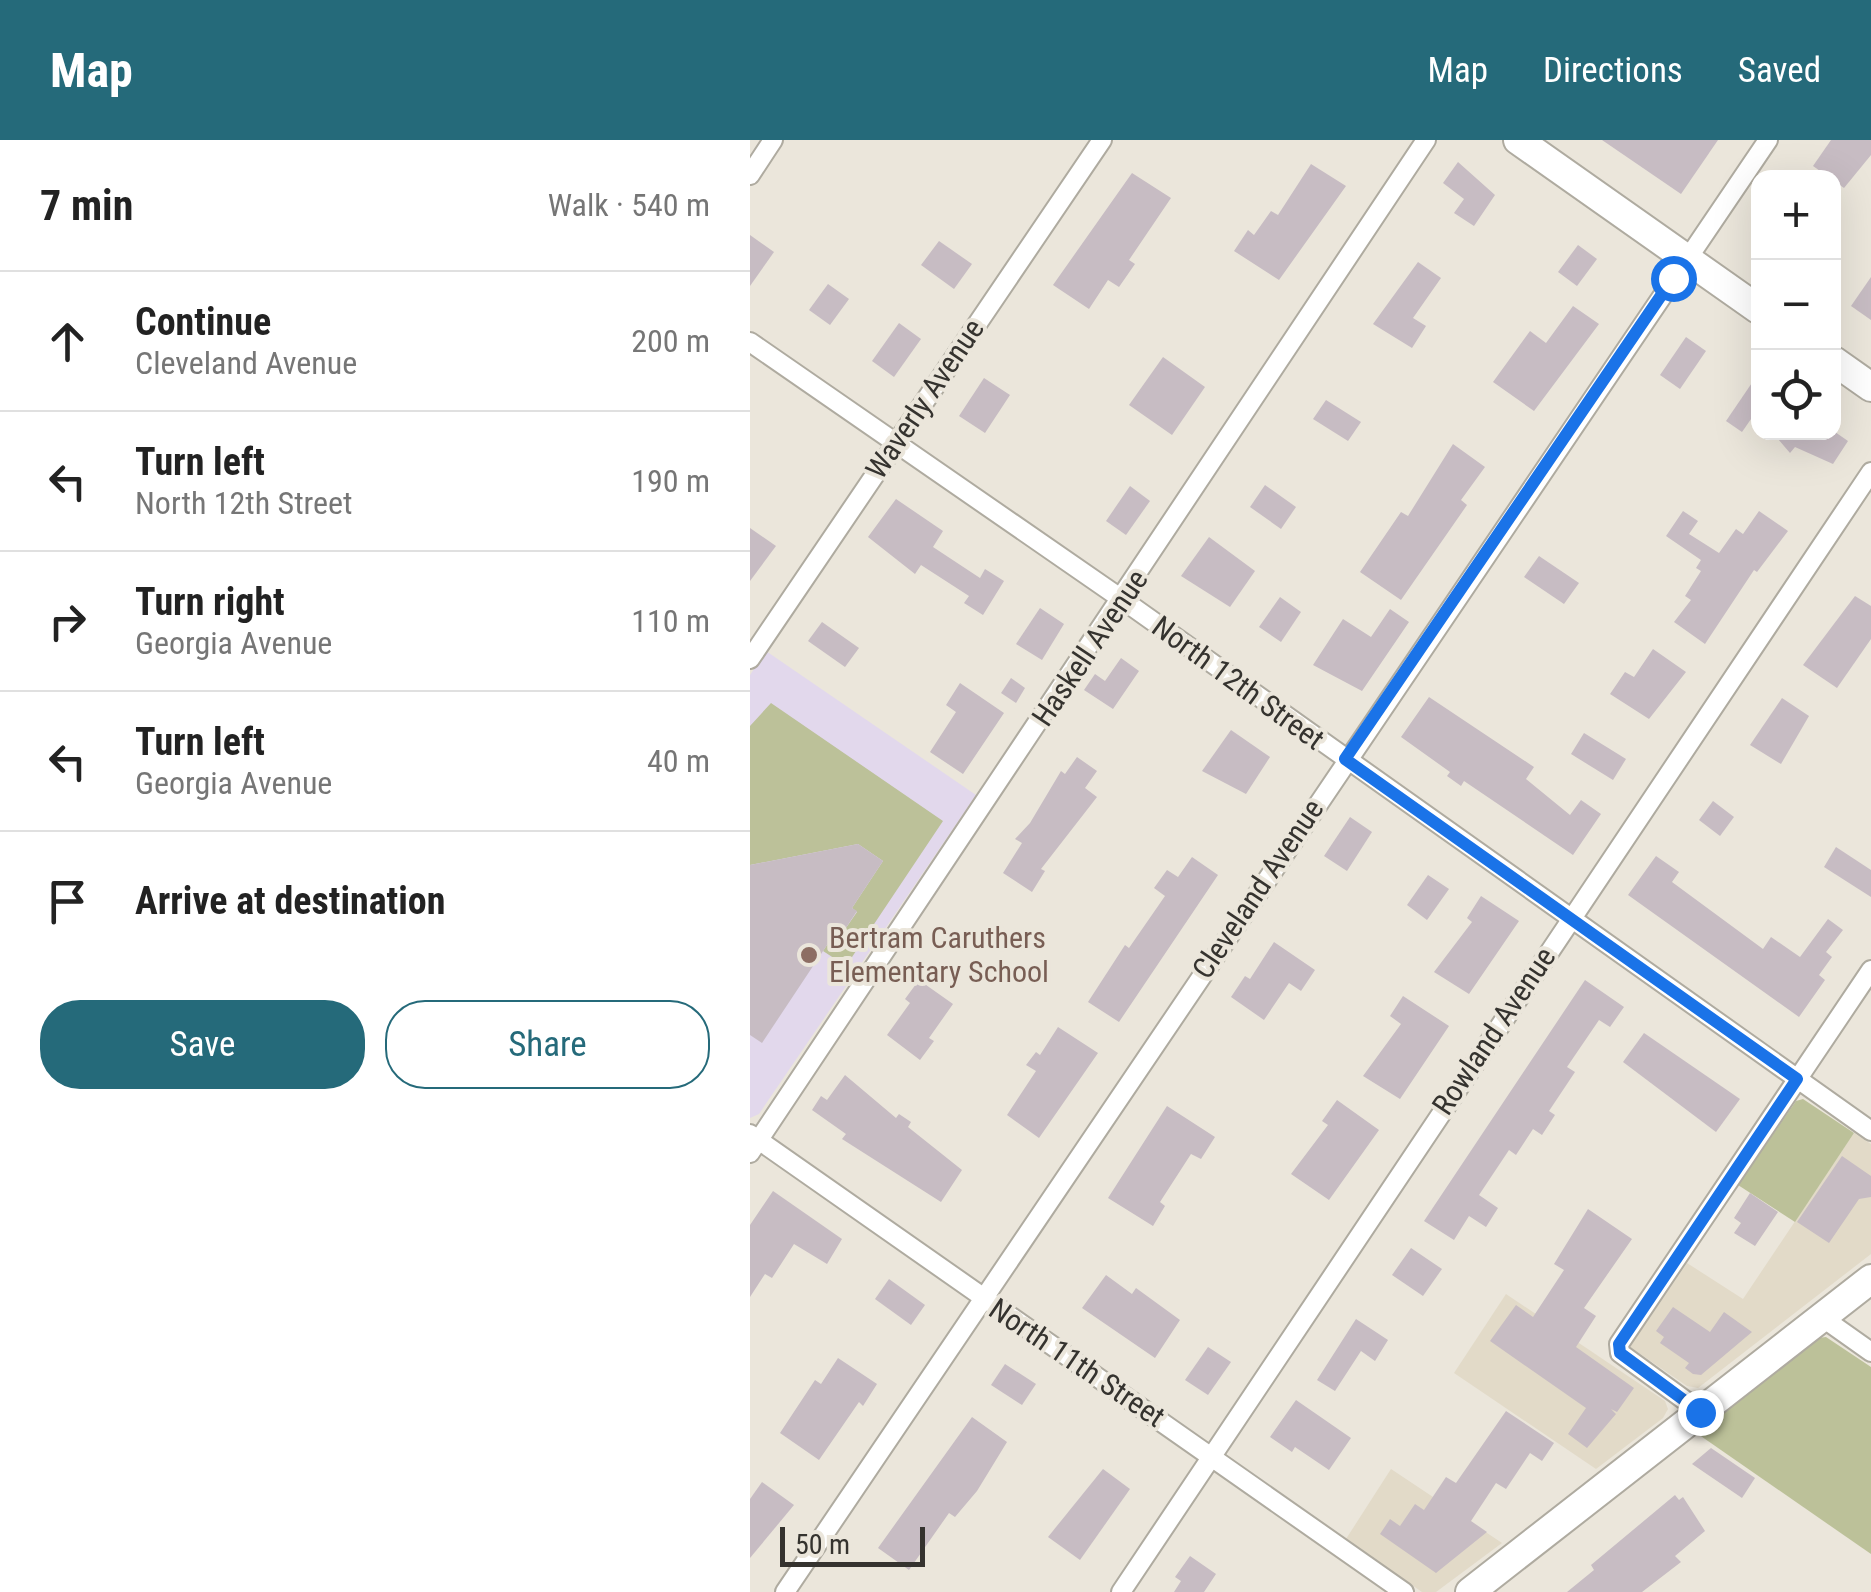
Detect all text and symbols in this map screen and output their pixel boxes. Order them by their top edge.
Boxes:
text: Map [50,42,133,99]
text: Map [1428,50,1488,91]
text: Directions [1543,50,1683,91]
text: Saved [1738,50,1821,91]
map controls [1751,170,1841,440]
button: + [1751,170,1841,260]
text: 7 min [40,181,133,230]
text: Walk · 540 m [548,186,710,224]
route start [1651,256,1697,302]
button: − [1751,260,1841,350]
text: Continue [135,300,271,344]
street label: Waverly Avenue [858,312,991,485]
icon: ahead [40,314,95,369]
text: 200 m [631,322,710,360]
text: Cleveland Avenue [135,344,357,382]
button: locate [1751,350,1841,440]
text: Turn left [135,440,265,484]
icon: left [40,454,95,509]
text: 190 m [631,462,710,500]
text: North 12th Street [135,484,353,522]
street label: Haskell Avenue [1024,563,1155,733]
text: Turn right [135,580,285,624]
icon: right [40,594,95,649]
text: 110 m [631,602,710,640]
street label: North 12th Street [1146,609,1331,757]
text: Georgia Avenue [135,624,332,662]
text: Turn left [135,720,265,764]
icon: left [40,734,95,789]
text: 40 m [647,742,710,780]
text: Georgia Avenue [135,764,332,802]
street label: Cleveland Avenue [1185,793,1330,985]
icon: arrive [40,874,95,929]
text: Arrive at destination [135,879,445,923]
place label: Bertram Caruthers Elementary School [829,920,1049,989]
street label: Rowland Avenue [1425,940,1562,1121]
marker: Bertram Caruthers Elementary School [798,944,820,966]
button: Save [40,1000,365,1089]
button: Share [385,1000,710,1089]
street label: North 11th Street [983,1291,1172,1434]
route end [1678,1390,1724,1436]
scale bar [780,1522,925,1566]
text: 50 m [795,1528,850,1561]

